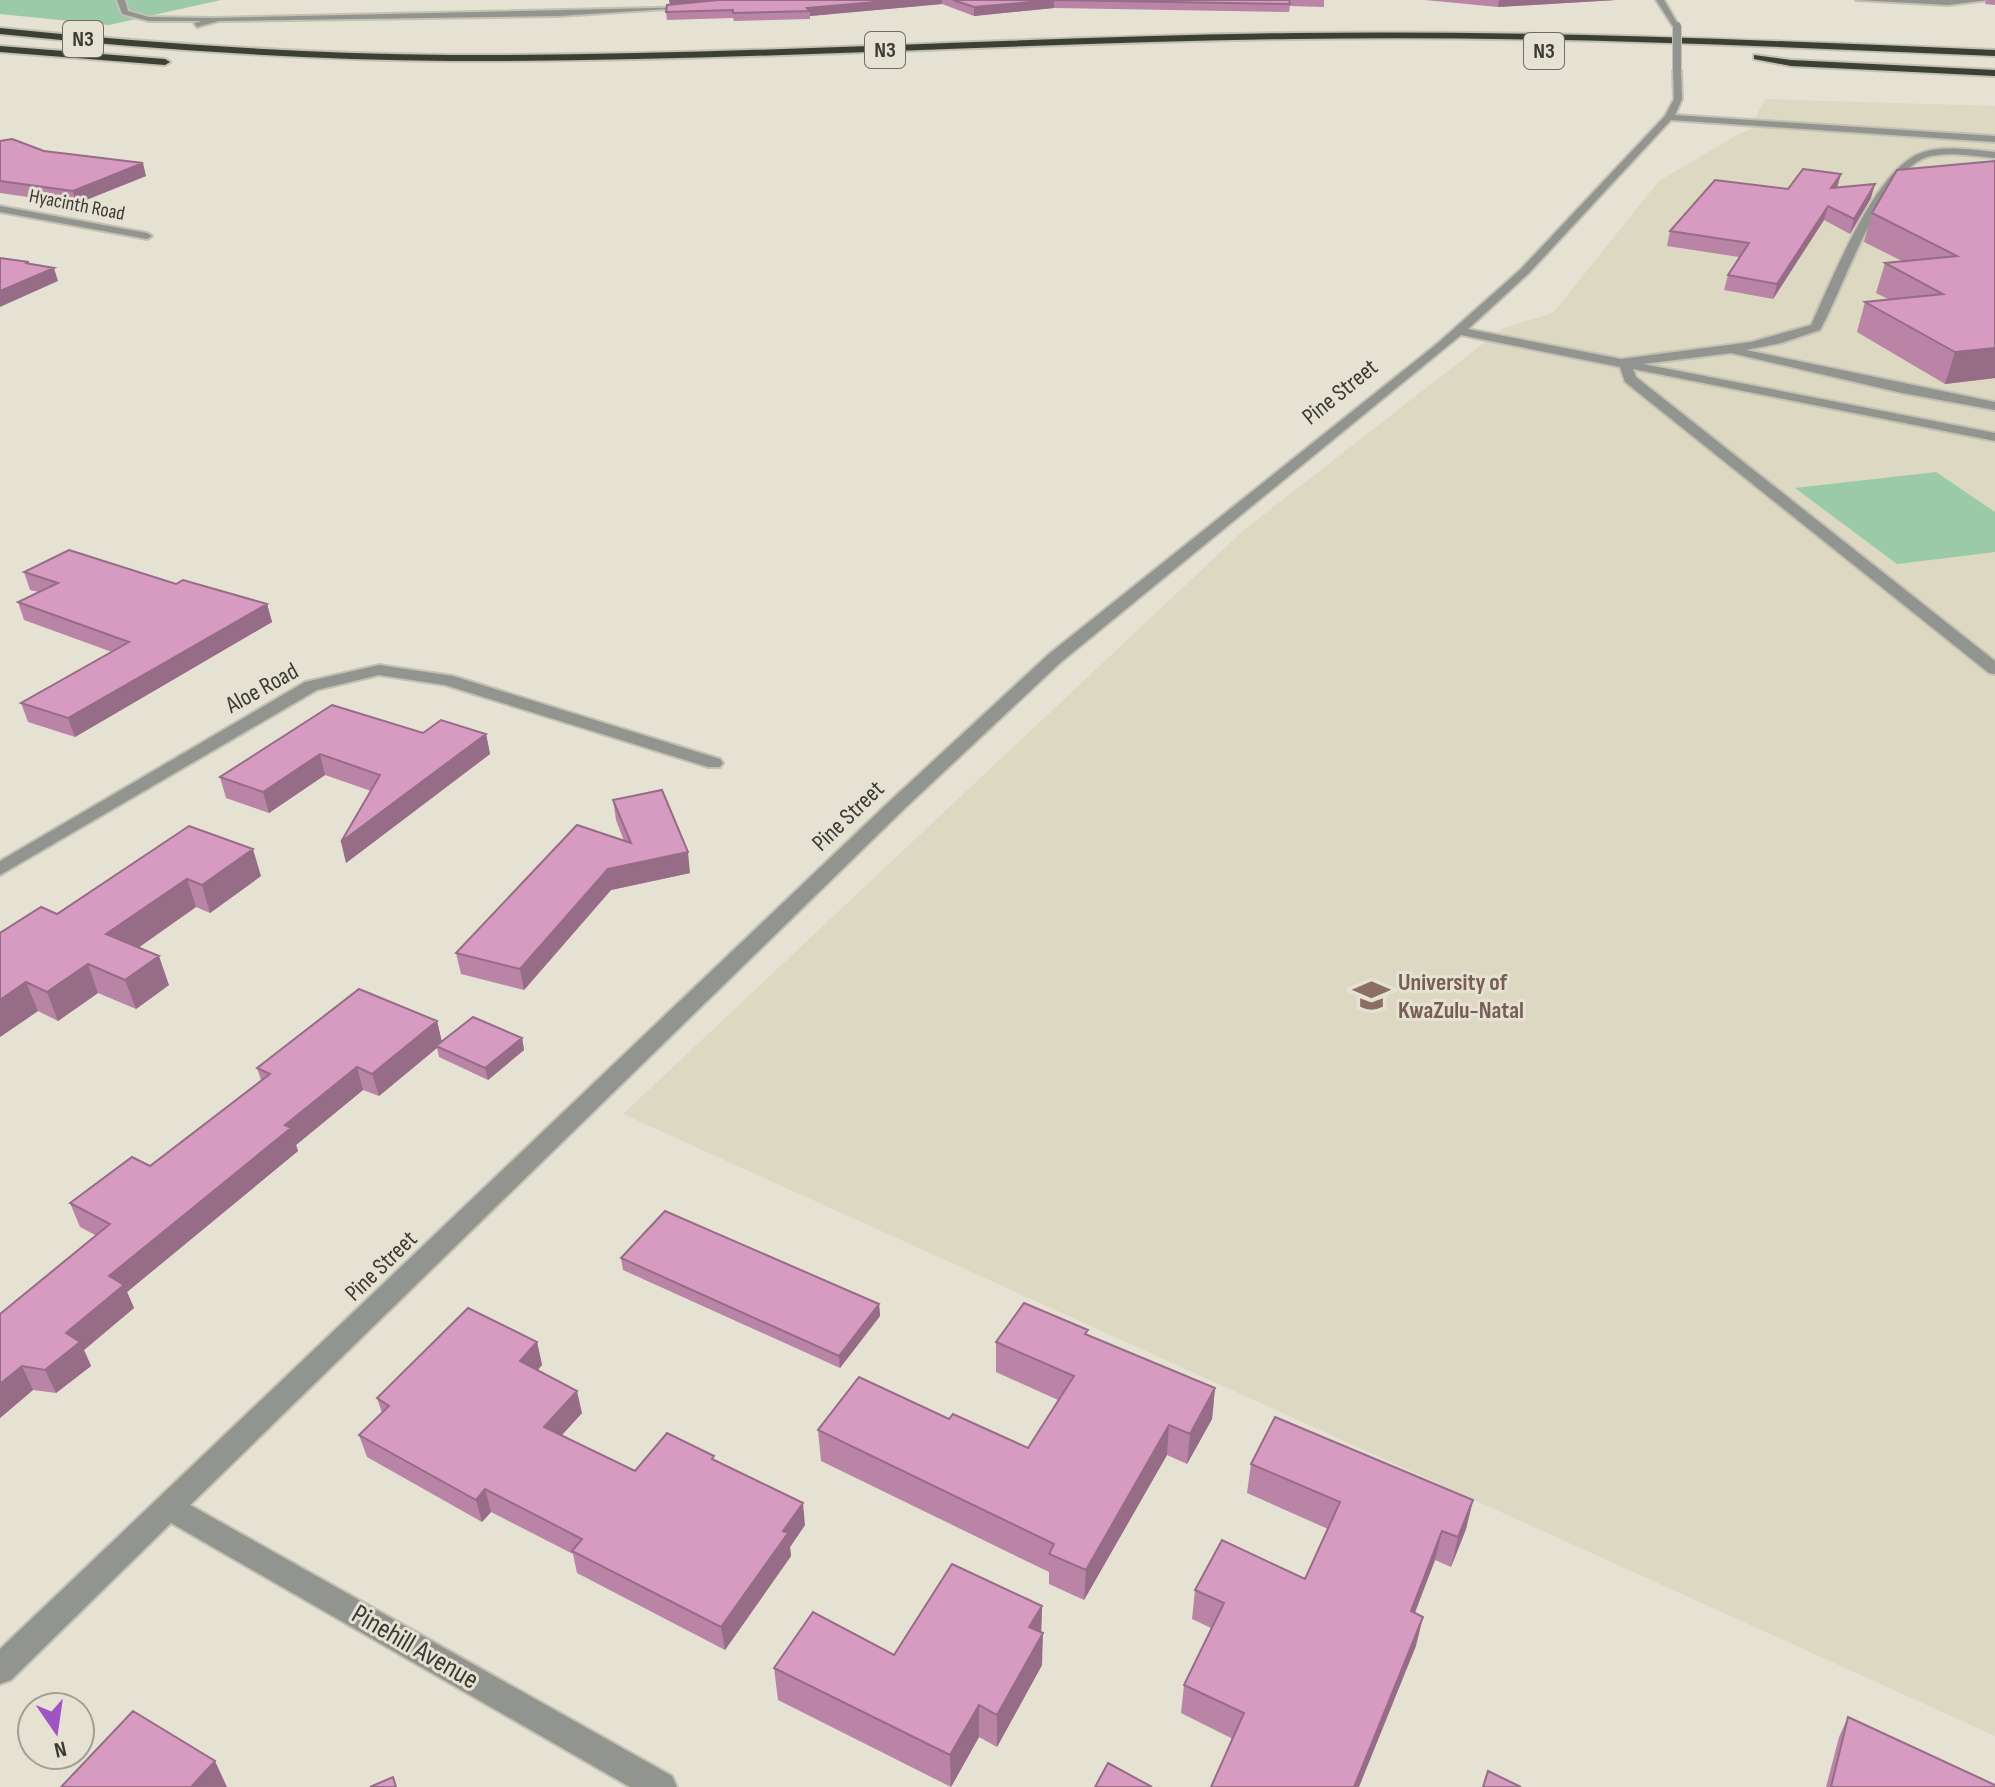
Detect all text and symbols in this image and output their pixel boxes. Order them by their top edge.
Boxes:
road number: N3 [63,21,103,57]
road number: N3 [865,32,905,68]
road number: N3 [1524,33,1564,69]
street label: Hyacinth Road [27,184,127,226]
street label: Pine Street [1296,353,1384,431]
street label: Aloe Road [220,656,303,720]
street label: Pine Street [806,775,890,857]
place label: University of KwaZulu-Natal [1398,968,1524,1025]
school or university icon: University of KwaZulu-Natal [1353,977,1391,1015]
street label: Pine Street [339,1225,423,1307]
street label: Pinehill Avenue [346,1598,484,1696]
north arrow [16,1691,96,1771]
text: N [51,1735,69,1764]

